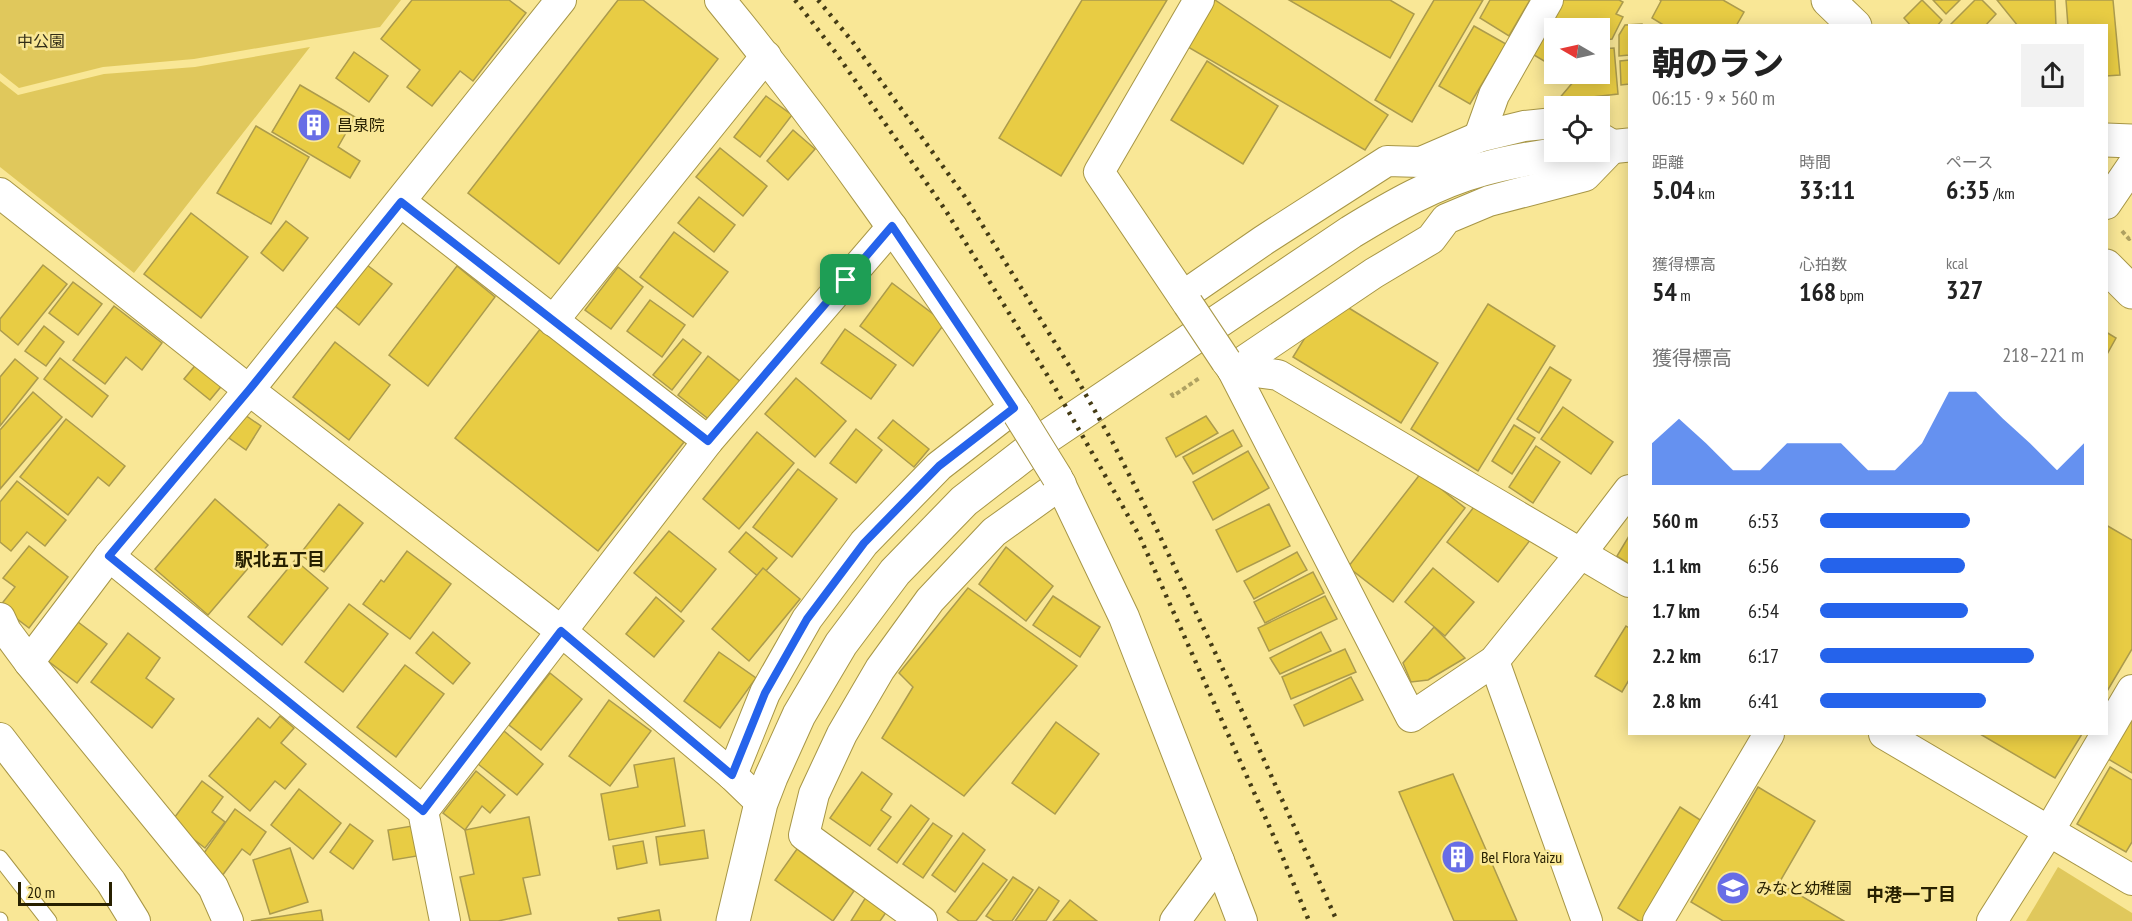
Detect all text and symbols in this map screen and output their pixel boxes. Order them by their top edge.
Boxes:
north arrow [1544,18,1610,84]
map controls [1544,18,1610,162]
park label: 中公園 [17,31,65,51]
text: 朝のラン [1652,41,1784,84]
button: share [2021,44,2084,107]
text: 06:15 · 9 × 560 m [1652,85,1775,111]
button: locate [1544,96,1610,162]
building icon: 昌泉院 [296,107,332,143]
place label: 昌泉院 [337,115,385,135]
text: 距離 [1652,152,1684,172]
text: 時間 [1799,152,1831,172]
text: ペース [1946,152,1993,172]
text: 5.04 [1652,173,1695,206]
text: 33:11 [1799,173,1855,206]
text: 6:35 [1946,173,1990,206]
text: km [1695,183,1715,203]
text: /km [1990,183,2015,203]
text: kcal [1946,253,1968,273]
pin [820,254,871,305]
text: 獲得標高 [1652,254,1716,274]
text: 心拍数 [1799,254,1847,274]
icon: arrive [829,263,862,296]
text: 327 [1946,273,1983,306]
text: 54 [1652,275,1677,308]
text: 168 [1799,275,1836,308]
text: m [1677,285,1691,305]
text: bpm [1836,285,1864,305]
text: 218–221 m [2002,342,2084,368]
text: 獲得標高 [1652,345,1732,371]
text: 560 m [1652,508,1698,534]
text: 6:53 [1748,508,1779,534]
district label: 駅北五丁目 [235,548,325,571]
text: 1.1 km [1652,553,1701,579]
text: 6:56 [1748,553,1779,579]
text: 1.7 km [1652,598,1700,624]
text: 6:54 [1748,598,1779,624]
text: 2.2 km [1652,643,1701,669]
text: 6:17 [1748,643,1779,669]
text: 2.8 km [1652,688,1701,714]
text: 6:41 [1748,688,1779,714]
building icon: Bel Flora Yaizu [1440,839,1476,875]
place label: Bel Flora Yaizu [1481,847,1562,867]
school or university icon: みなと幼稚園 [1715,870,1751,906]
place label: みなと幼稚園 [1756,878,1852,898]
scale bar [18,879,112,906]
text: 20 m [27,882,55,902]
district label: 中港一丁目 [1866,883,1956,906]

